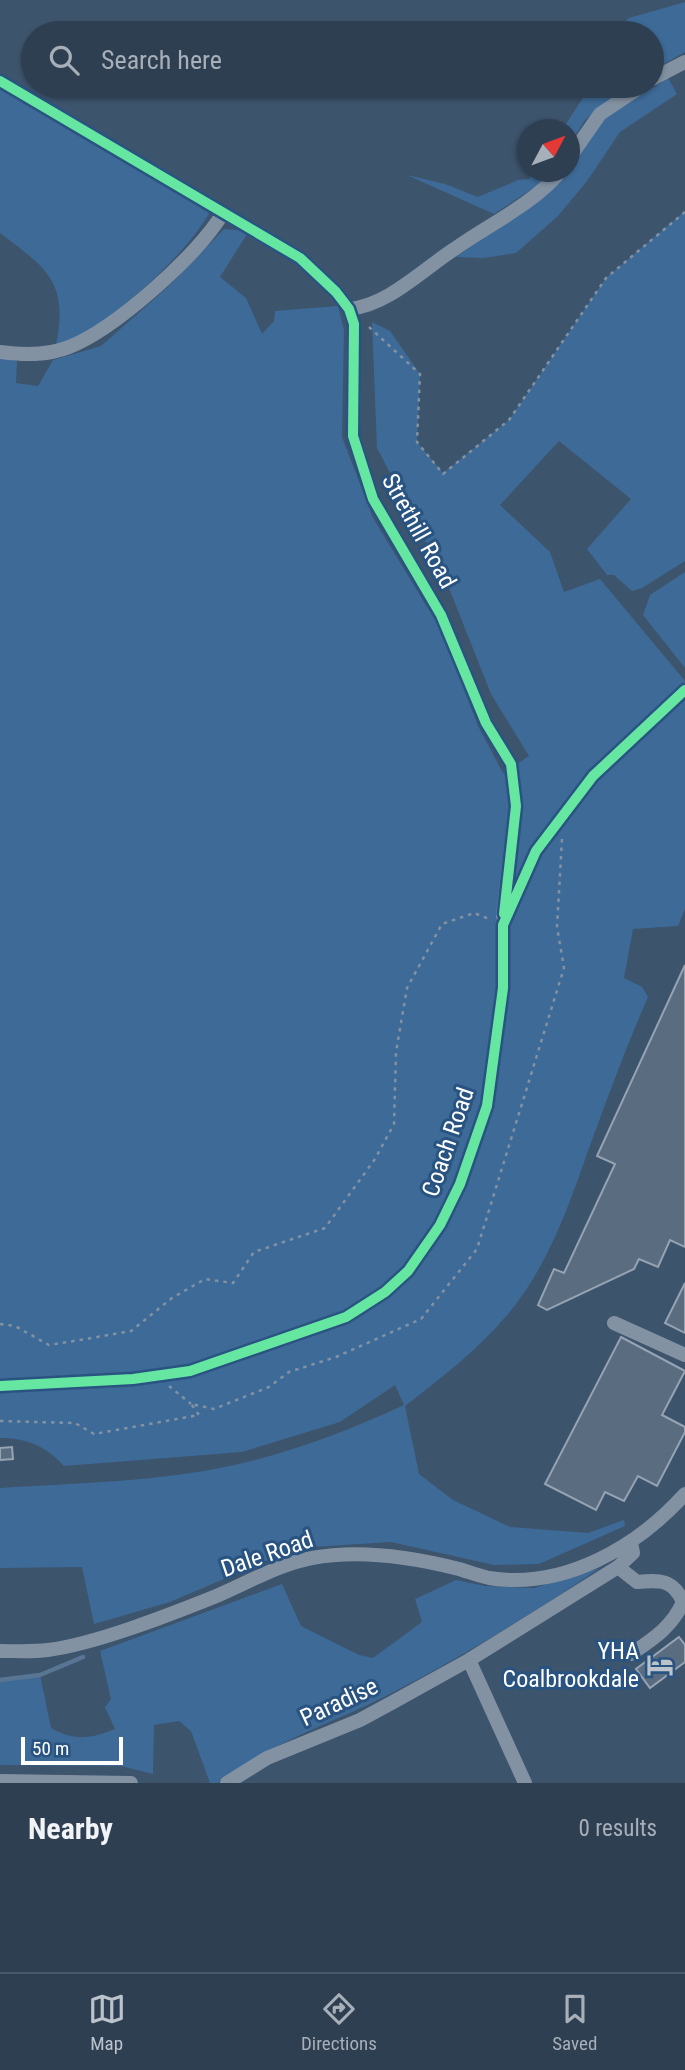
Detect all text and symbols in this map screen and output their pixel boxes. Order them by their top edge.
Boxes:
search box [21,21,664,98]
icon: search [45,41,83,79]
text: Search here [101,45,222,75]
north arrow [517,119,580,182]
street label: Strethill Road [376,469,462,593]
street label: Coach Road [416,1084,480,1200]
street label: Dale Road [217,1525,317,1583]
place label: YHA Coalbrookdale [503,1637,639,1693]
hotel icon: YHA Coalbrookdale [645,1650,675,1680]
street label: Paradise [296,1672,382,1732]
scale bar [21,1734,122,1766]
text: 50 m [32,1737,69,1760]
text: Nearby [28,1811,113,1846]
text: 0 results [579,1815,657,1842]
tab: Map [88,1990,126,2055]
tab: Directions [301,1990,377,2055]
tab: Saved [552,1990,597,2055]

